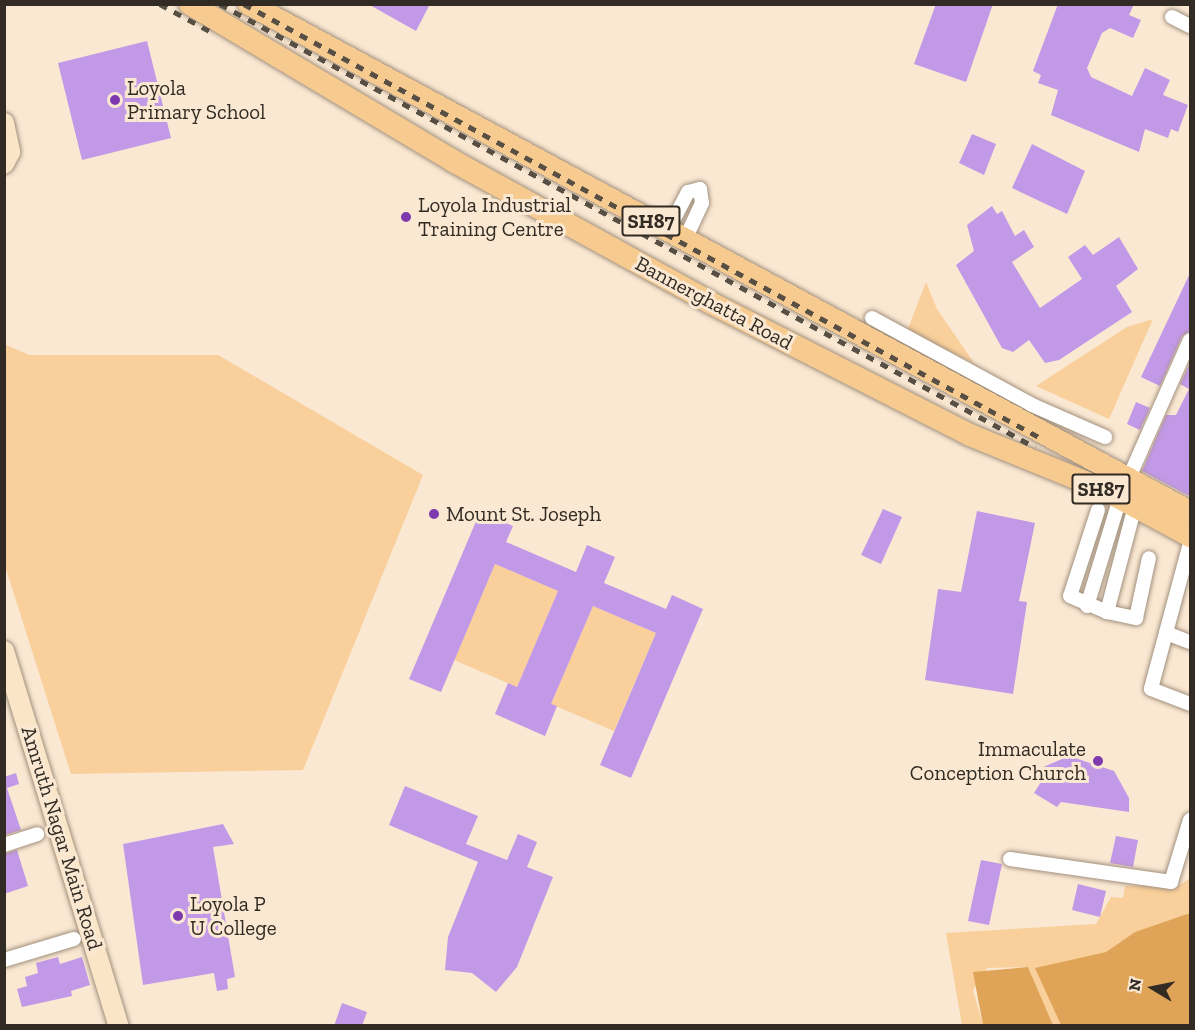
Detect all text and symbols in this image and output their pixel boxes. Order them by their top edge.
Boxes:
place label: Loyola Primary School [127,75,266,125]
marker: Loyola Primary School [108,93,122,107]
place label: Loyola Industrial Training Centre [418,192,571,242]
road number: SH87 [621,204,681,238]
marker: Loyola Industrial Training Centre [399,210,413,224]
street label: Bannerghatta Road [631,251,797,355]
road number: SH87 [1071,472,1131,506]
place label: Mount St. Joseph [446,501,602,527]
marker: Mount St. Joseph [427,507,441,521]
street label: Amruth Nagar Main Road [16,723,108,953]
place label: Immaculate Conception Church [910,736,1086,786]
marker: Immaculate Conception Church [1091,754,1105,768]
place label: Loyola P U College [190,891,277,941]
marker: Loyola P U College [171,909,185,923]
north arrow [1123,958,1183,1018]
text: N [1124,977,1145,992]

